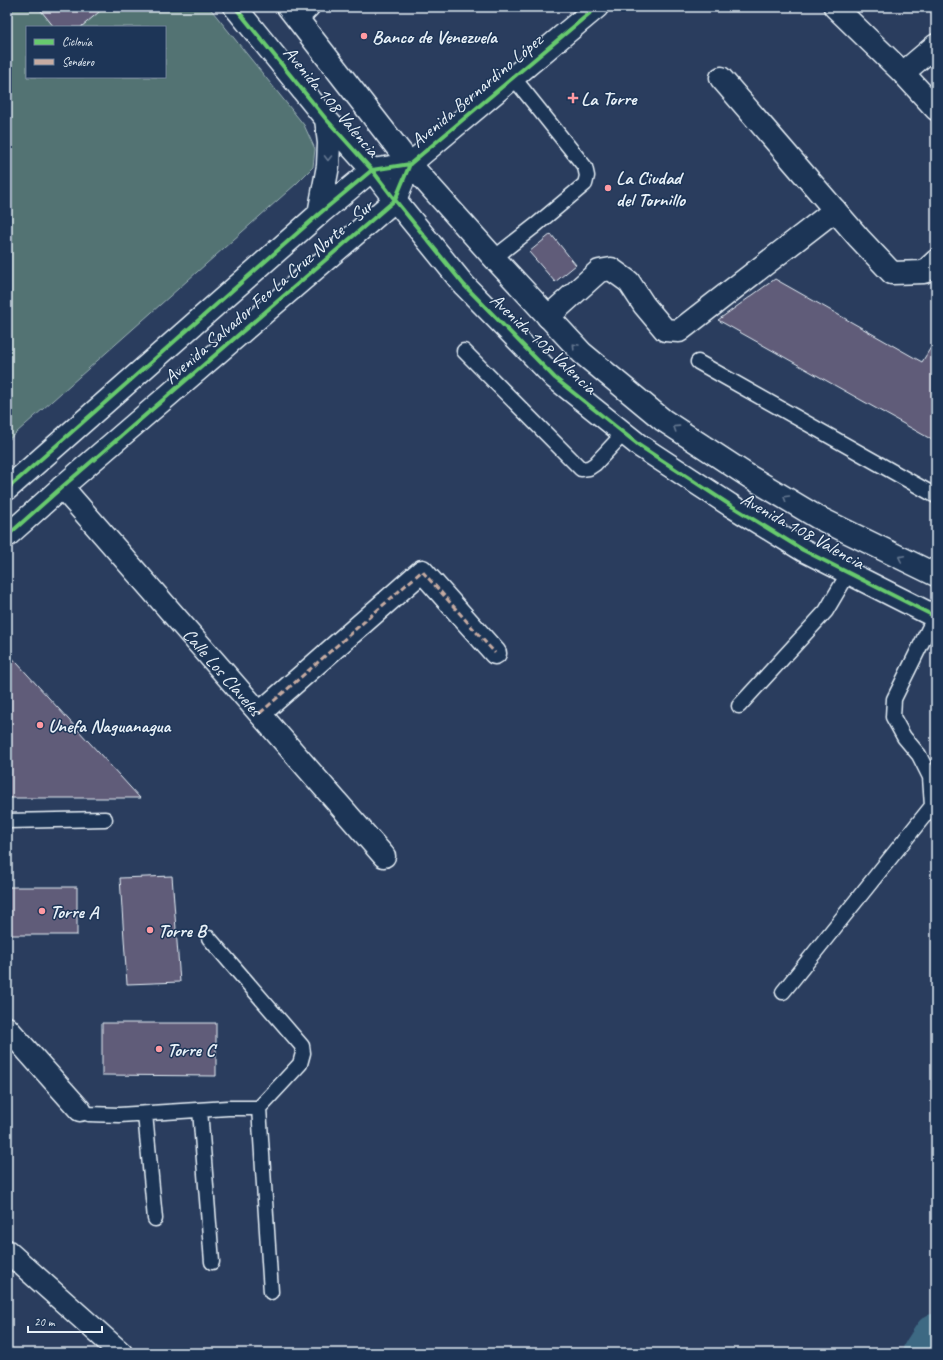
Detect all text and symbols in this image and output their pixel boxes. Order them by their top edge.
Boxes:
place label: Banco de Venezuela [372,25,498,49]
legend [26,26,166,78]
street label: Avenida Bernardino López [406,27,549,153]
marker: Banco de Venezuela [359,31,369,41]
text: Ciclovía [62,34,93,50]
street label: Avenida 108 Valencia [278,41,386,163]
text: Sendero [62,54,95,70]
place label: La Torre [581,87,638,111]
marker: La Torre [568,93,578,103]
one-way arrow [324,155,332,161]
place label: La Ciudad del Tornillo [616,166,686,212]
marker: La Ciudad del Tornillo [603,183,613,193]
street label: Avenida Salvador Feo La Cruz Norte - Sur [159,193,380,389]
street label: Avenida 108 Valencia [485,288,603,401]
one-way arrow [573,343,580,351]
one-way arrow [673,426,680,433]
street label: Avenida 108 Valencia [736,487,870,576]
one-way arrow [783,495,790,503]
one-way arrow [898,555,905,563]
street label: Calle Los Claveles [177,623,269,723]
place label: Unefa Naguanagua [48,714,171,738]
marker: Unefa Naguanagua [35,720,45,730]
place label: Torre A [50,900,99,924]
marker: Torre A [37,906,47,916]
place label: Torre B [158,919,208,943]
marker: Torre B [145,925,155,935]
place label: Torre C [167,1038,217,1062]
marker: Torre C [154,1044,164,1054]
scale bar [28,1308,102,1334]
text: 20 m [34,1314,56,1330]

